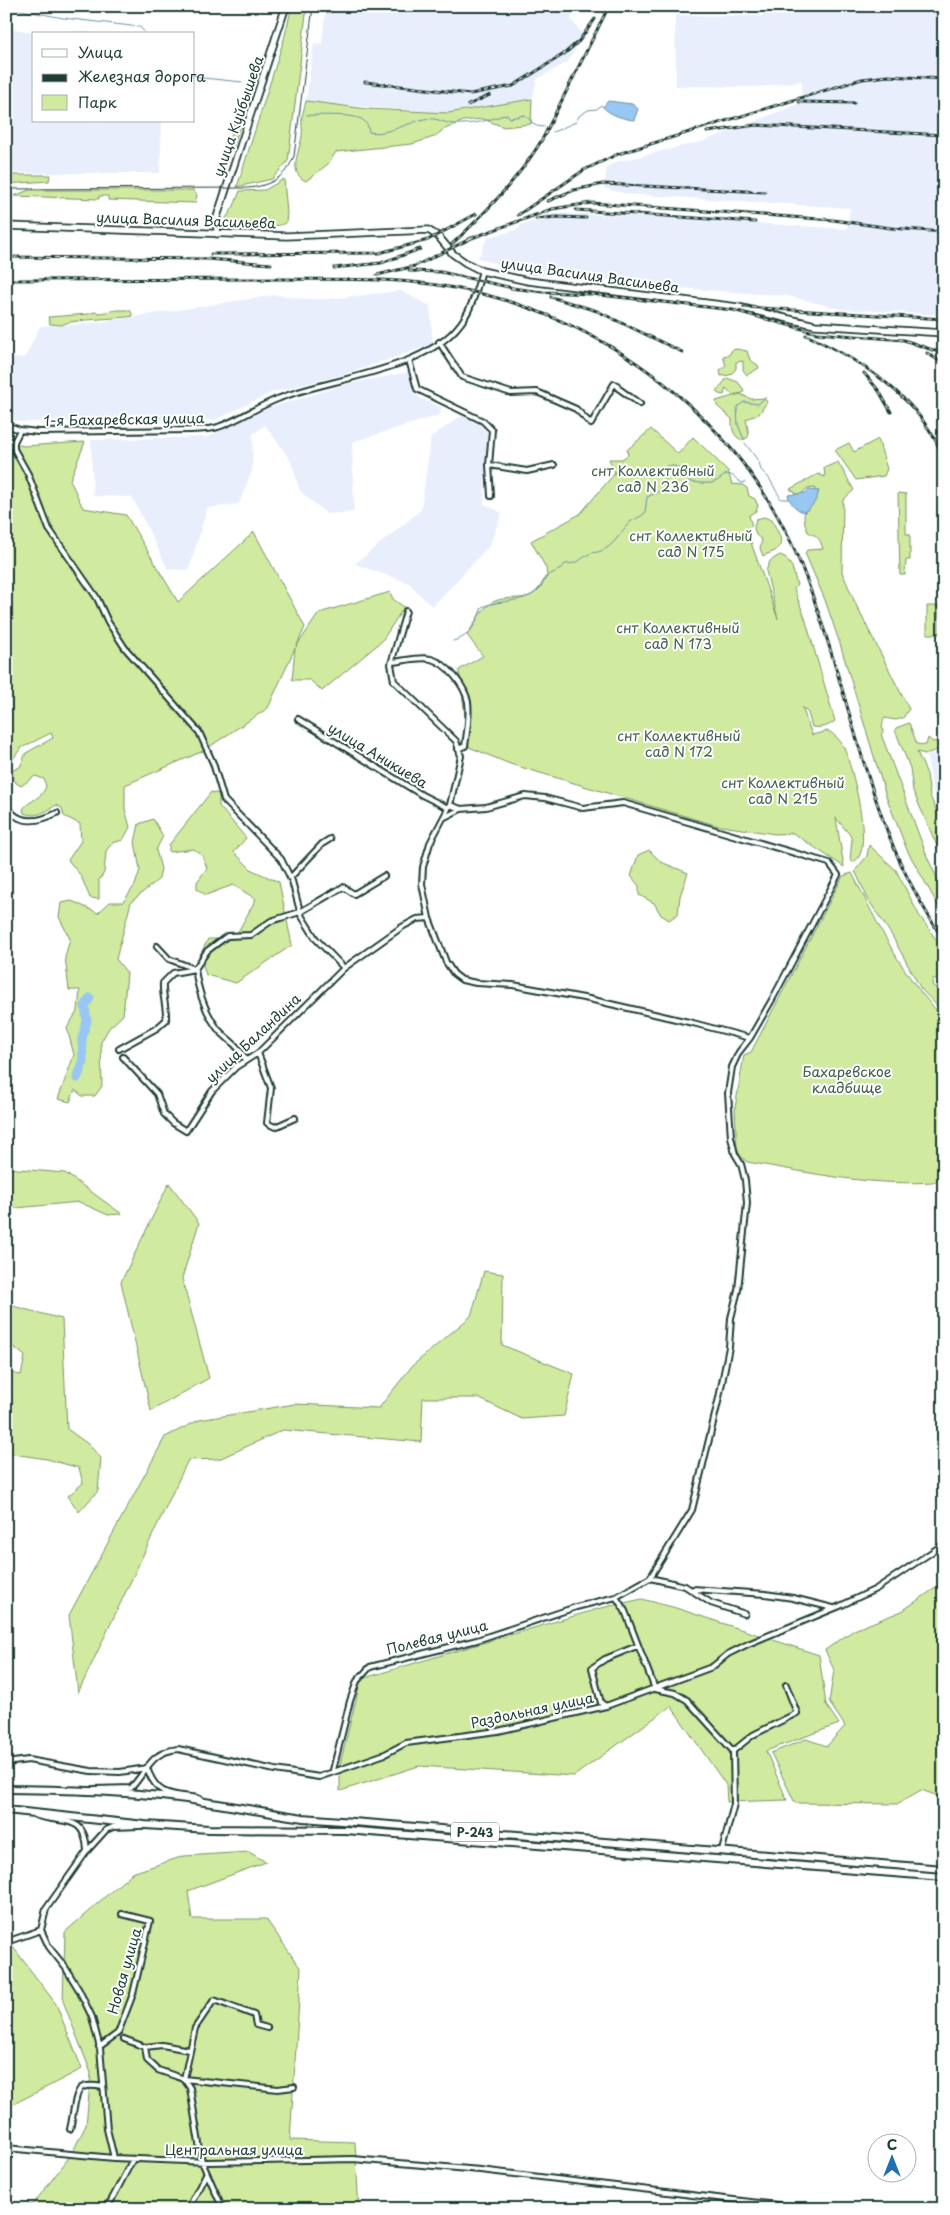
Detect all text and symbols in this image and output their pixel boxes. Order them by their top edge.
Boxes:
legend [32,32,195,122]
text: Улица [78,40,123,63]
street label: улица Куйбышева [207,52,269,179]
text: Железная дорога [78,64,206,87]
text: Парк [78,90,117,113]
street label: улица Василия Васильева [96,206,276,234]
street label: улица Василия Васильева [500,252,681,298]
street label: 1-я Бахаревская улица [43,407,205,431]
park label: снт Коллективный сад N 236 [591,460,715,497]
park label: снт Коллективный сад N 175 [629,525,753,562]
park label: снт Коллективный сад N 173 [616,617,740,654]
street label: улица Аникиева [324,717,432,793]
park label: снт Коллективный сад N 172 [617,725,741,762]
park label: снт Коллективный сад N 215 [721,772,845,809]
street label: улица Баландина [201,988,305,1088]
park label: Бахаревское кладбище [802,1061,892,1098]
street label: Полевая улица [384,1614,490,1660]
street label: Раздольная улица [469,1687,596,1733]
road number: Р-243 [451,1822,499,1841]
street label: Новая улица [102,1925,146,2017]
north arrow [868,2132,918,2182]
text: С [887,2134,897,2155]
street label: Центральная улица [165,2139,303,2160]

